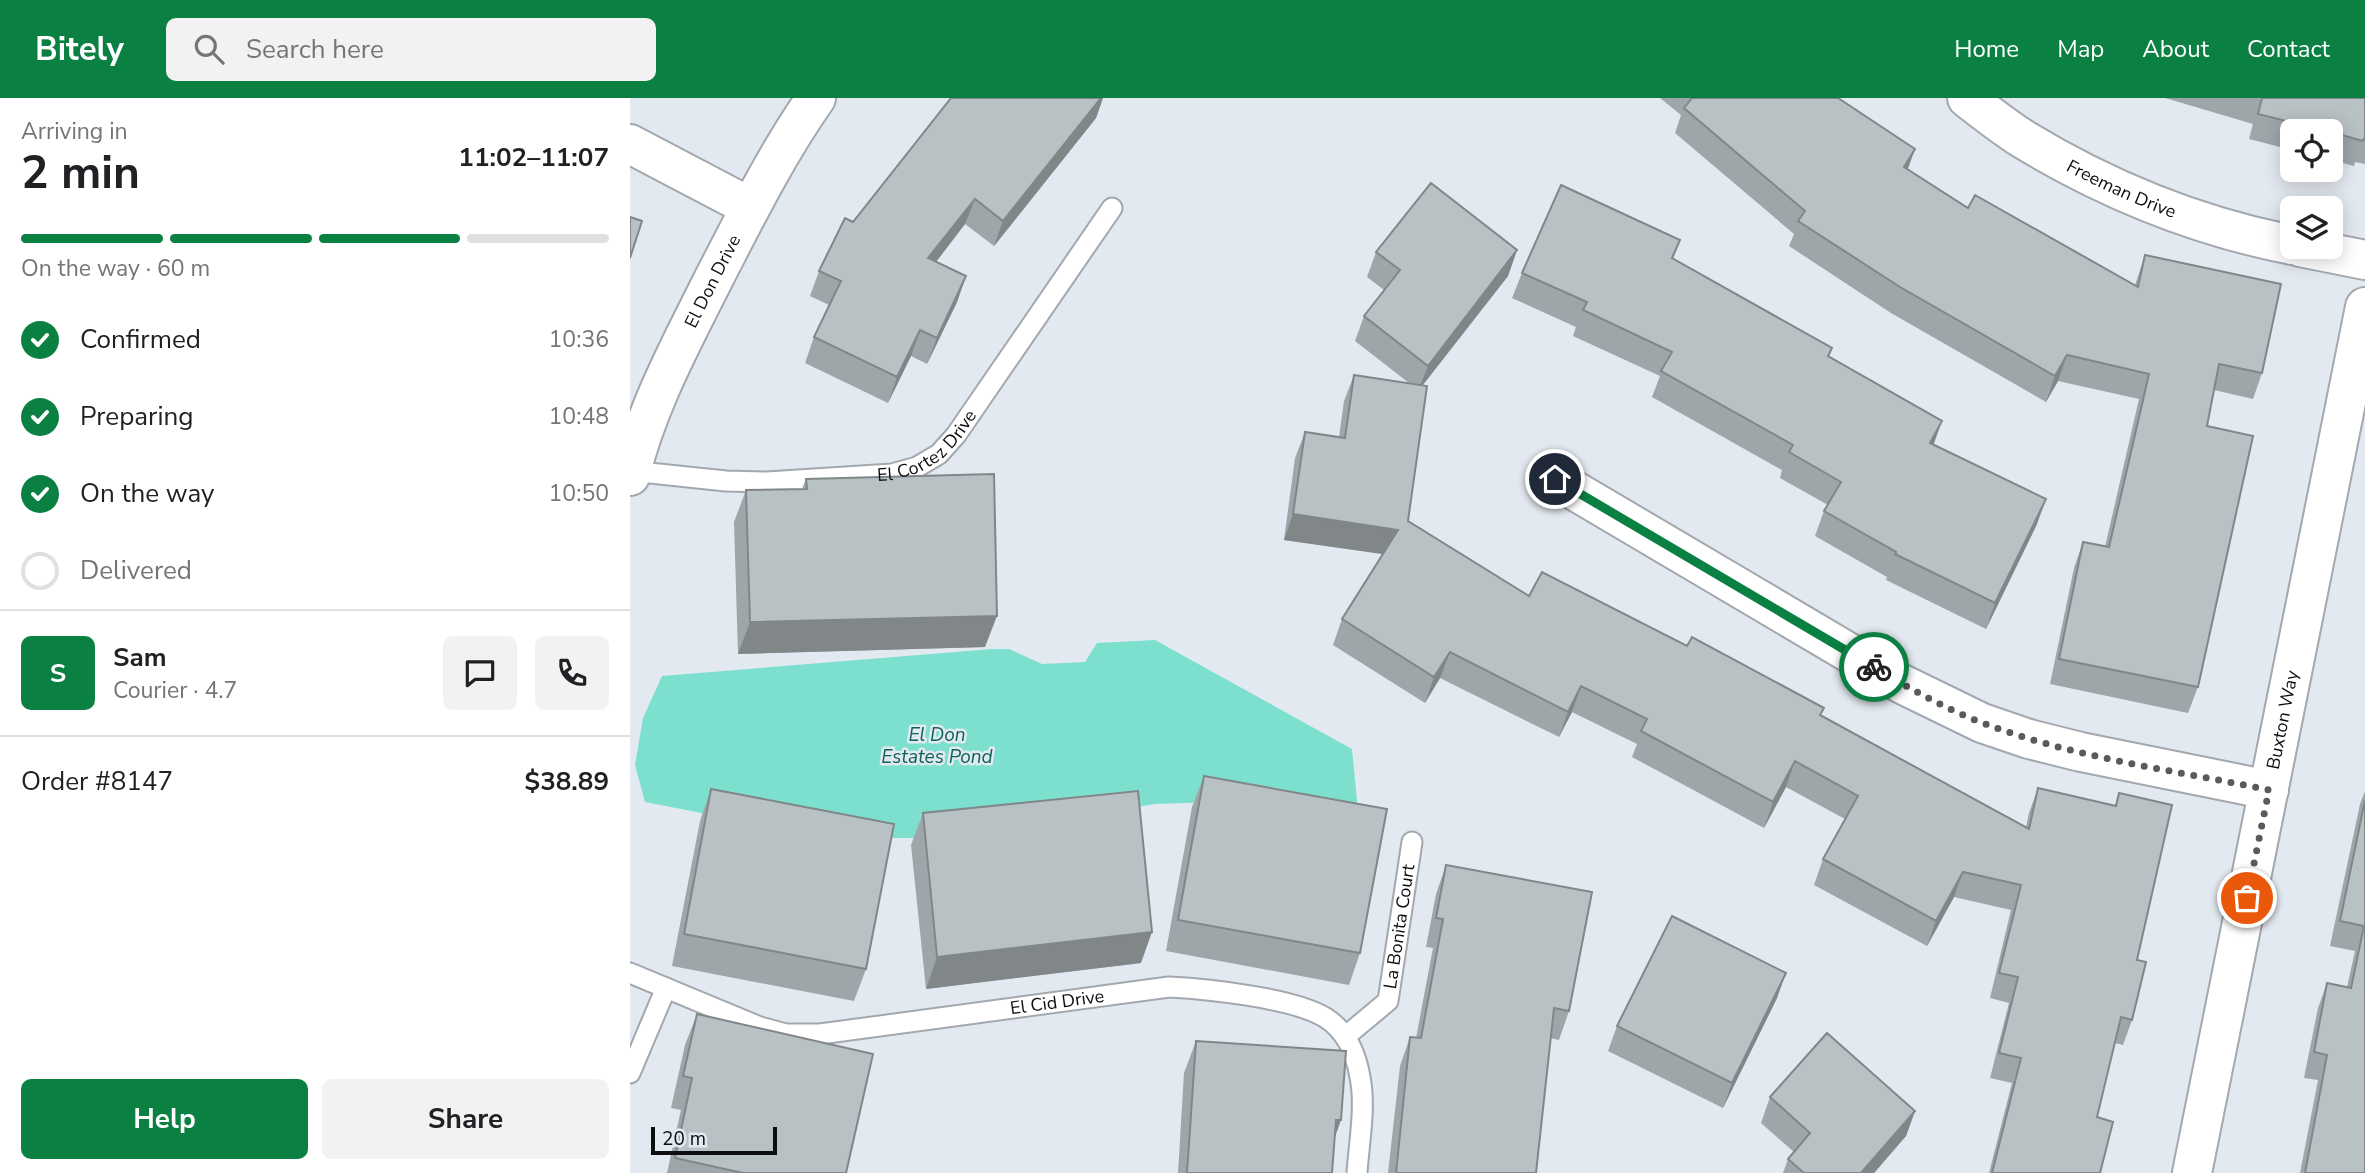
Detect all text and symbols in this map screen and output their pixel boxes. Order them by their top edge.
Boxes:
search box [166,18,656,81]
text: Bitely [35,27,124,72]
icon: search [190,30,228,68]
text: Search here [246,32,384,67]
text: Home [1954,33,2019,65]
text: Map [2057,33,2104,65]
text: About [2142,33,2209,65]
text: Contact [2247,33,2330,65]
text: Arriving in [21,116,128,147]
map controls [2280,119,2343,259]
button: locate [2280,119,2343,182]
text: 11:02–11:07 [458,140,609,175]
text: 2 min [21,141,140,204]
street label: Freeman Drive [2062,154,2180,224]
button: layers [2280,196,2343,259]
street label: El Don Drive [679,231,746,332]
text: On the way · 60 m [21,253,210,284]
icon: check [21,321,59,359]
text: Confirmed [80,322,201,357]
text: 10:36 [549,324,609,355]
icon: check [21,398,59,436]
text: Preparing [80,399,193,434]
text: 10:48 [549,401,609,432]
street label: El Cortez Drive [876,405,982,487]
pin [1525,449,1585,509]
icon: home [1536,460,1574,498]
icon: check [21,475,59,513]
text: On the way [80,476,214,511]
text: 10:50 [549,478,609,509]
text: Delivered [80,553,192,588]
courier [1839,632,1909,702]
button: chat [443,636,517,710]
button: phone [535,636,609,710]
text: Sam [113,640,166,675]
icon: bike [1855,648,1893,686]
text: S [50,656,66,691]
street label: Buxton Way [2261,668,2304,772]
text: Courier · 4.7 [113,675,237,706]
water label: El Don Estates Pond [881,722,994,770]
text: Order #8147 [21,764,173,799]
text: $38.89 [525,764,609,799]
street label: La Bonita Court [1378,862,1421,991]
pin [2217,868,2277,928]
icon: bag [2228,879,2266,917]
street label: El Cid Drive [1009,984,1106,1020]
button: Help [21,1079,308,1159]
button: Share [322,1079,609,1159]
scale bar [651,1124,777,1156]
text: 20 m [662,1126,706,1152]

